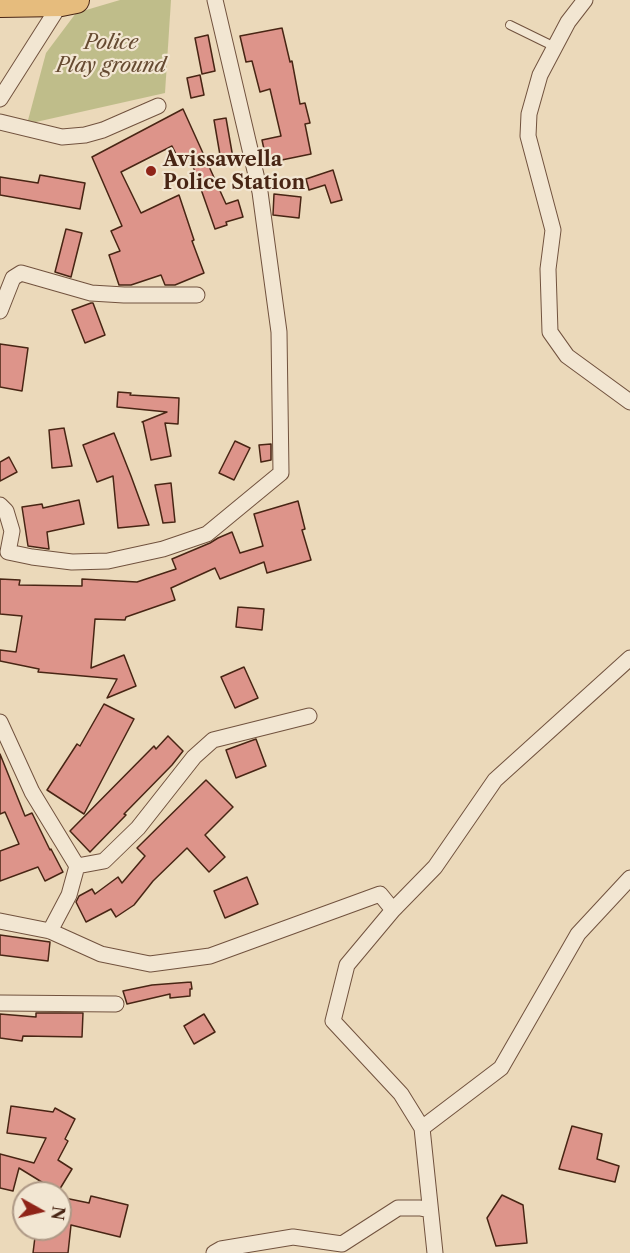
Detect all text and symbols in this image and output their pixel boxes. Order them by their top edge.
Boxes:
park label: Police Play ground [56,31,166,78]
place label: Avissawella Police Station [163,148,305,195]
marker: Avissawella Police Station [144,164,158,178]
north arrow [12,1181,72,1241]
text: N [47,1205,69,1222]

